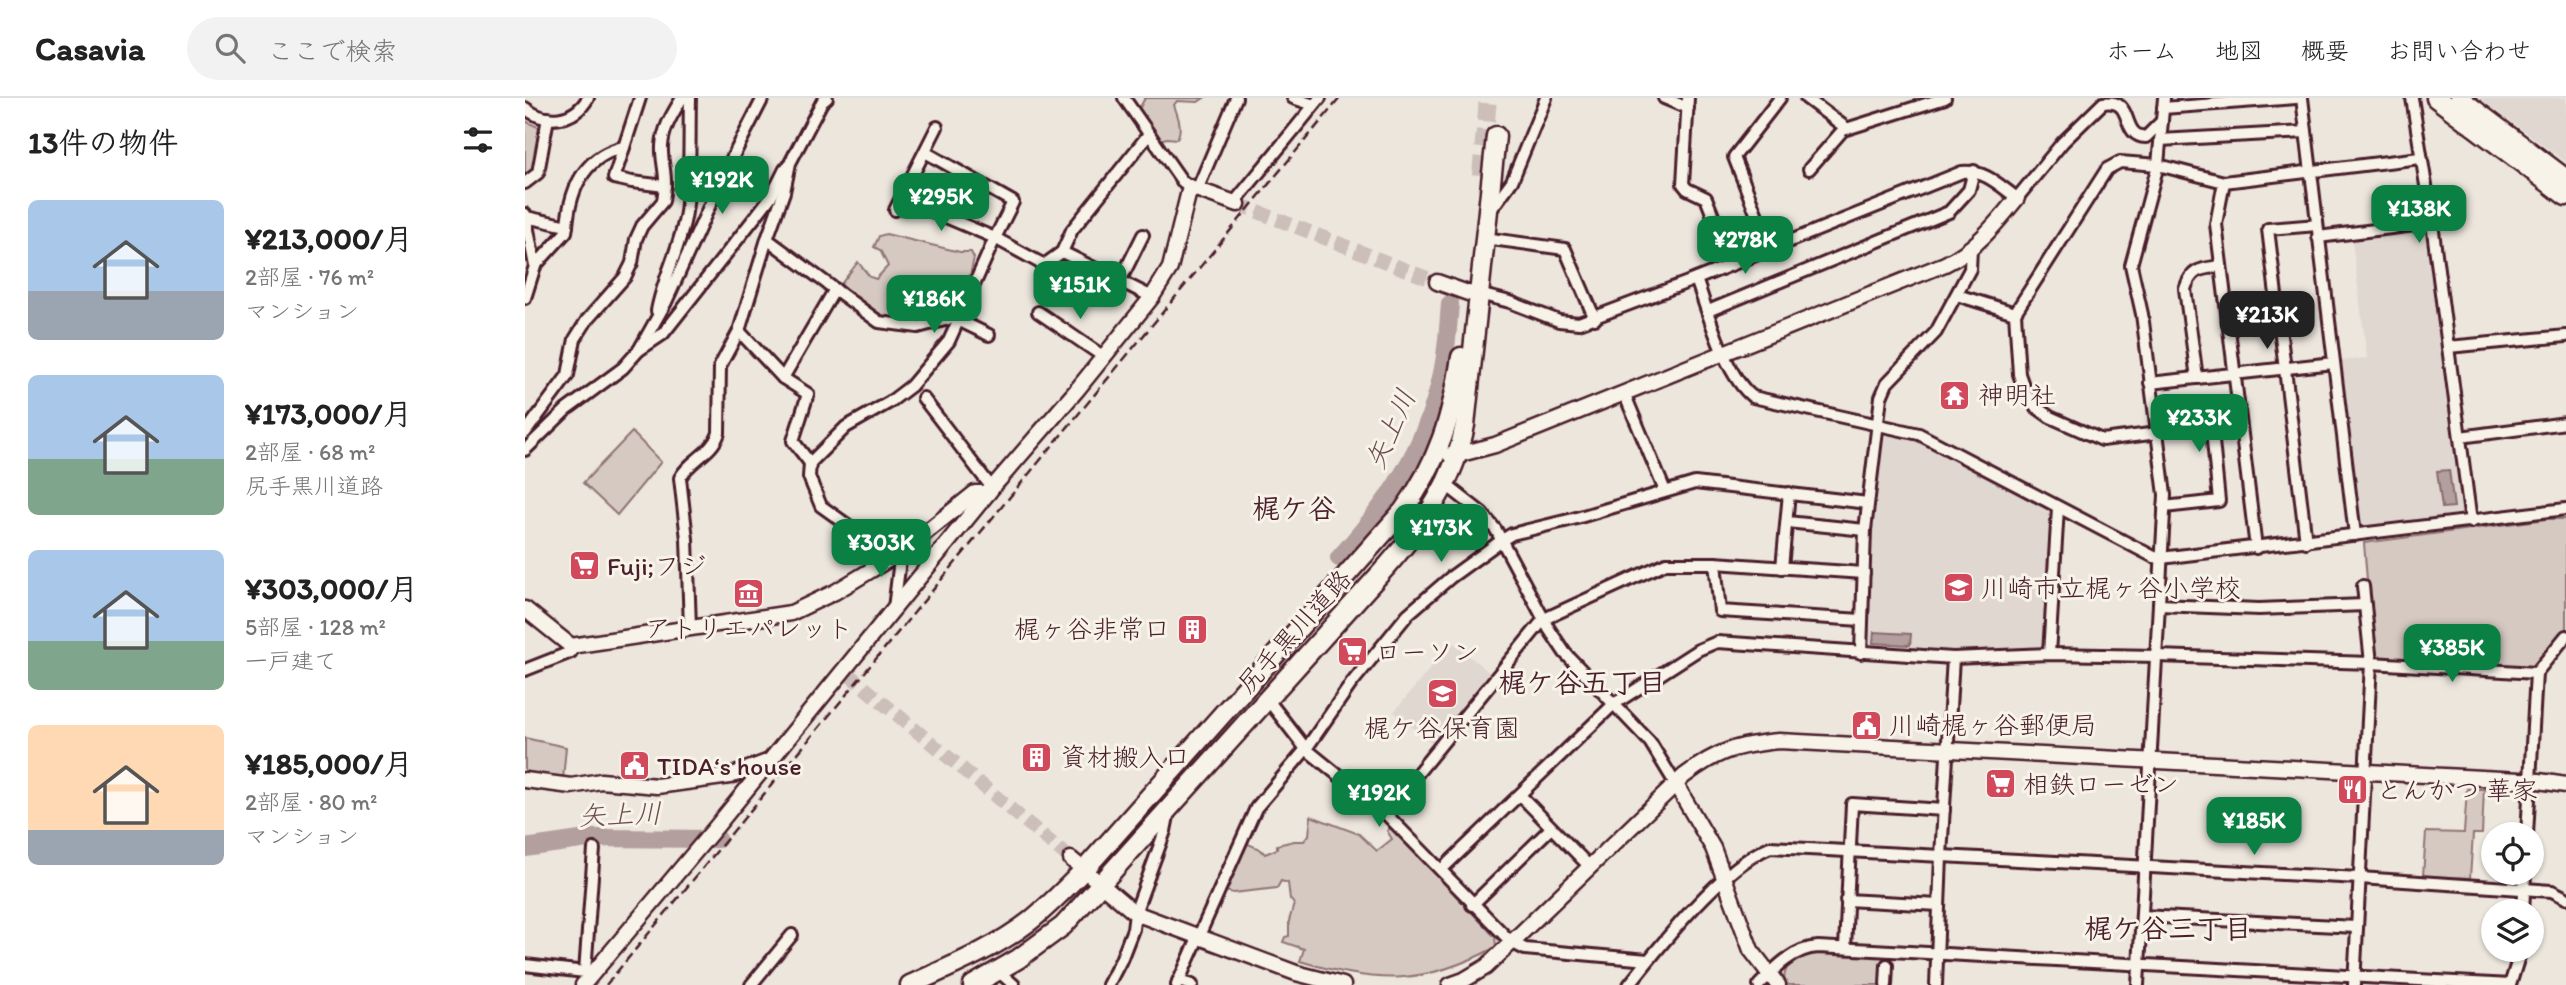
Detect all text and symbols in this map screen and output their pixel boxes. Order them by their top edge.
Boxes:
search box [187,17,677,80]
text: Casavia [35,29,145,68]
icon: search [211,29,249,67]
text: ここで検索 [267,35,397,67]
text: ホーム [2106,36,2177,65]
text: 地図 [2215,36,2263,65]
text: 概要 [2301,36,2349,65]
text: お問い合わせ [2387,36,2531,65]
icon: filters [459,121,497,159]
text: 13件の物件 [28,124,178,161]
pin: ¥192K [673,156,771,216]
text: ¥192K [691,165,753,193]
pin: ¥295K [892,174,990,233]
text: ¥295K [909,182,973,210]
pin: ¥138K [2370,186,2468,245]
text: ¥138K [2387,194,2451,222]
pin: ¥278K [1696,216,1794,276]
text: ¥213,000/月 [245,220,413,257]
text: ¥278K [1713,225,1777,253]
icon: home [84,228,168,312]
pin: ¥151K [1031,262,1129,321]
text: 2部屋 · 76 m² [245,263,374,291]
text: ¥151K [1050,270,1111,298]
pin: ¥186K [885,275,983,335]
text: ¥186K [902,284,966,312]
pin: ¥213K [2218,292,2316,351]
text: マンション [245,297,359,325]
text: ¥213K [2236,300,2298,328]
temple icon: 神明社 [1938,378,1972,412]
place label: 神明社 [1978,379,2056,411]
water label: 矢上川 [1357,384,1423,474]
pin: ¥233K [2150,394,2248,454]
text: ¥173,000/月 [245,395,412,432]
icon: home [84,403,168,487]
text: ¥233K [2167,403,2231,431]
text: 2部屋 · 68 m² [245,438,375,466]
text: 尻手黒川道路 [245,472,383,500]
district label: 梶ケ谷 [1252,491,1336,525]
pin: ¥173K [1392,504,1490,564]
text: ¥173K [1410,513,1472,541]
pin: ¥303K [832,519,930,579]
text: ¥303K [848,528,914,556]
supermarket icon: Fuji;フジ [567,549,601,583]
place label: Fuji;フジ [607,550,706,582]
street label: 尻手黒川道路 [1230,562,1358,700]
text: ¥303,000/月 [245,570,418,607]
school or university icon: 川崎市立梶ヶ谷小学校 [1941,571,1975,605]
place label: 川崎市立梶ヶ谷小学校 [1981,572,2241,604]
museum icon: アトリエパレット [732,576,766,610]
icon: home [84,578,168,662]
place label: アトリエパレット [645,612,853,644]
building icon: 梶ヶ谷非常口 [1176,612,1210,646]
text: 5部屋 · 128 m² [245,613,386,641]
place label: 梶ヶ谷非常口 [1014,613,1170,645]
pin: ¥385K [2403,624,2501,684]
text: ¥385K [2420,633,2484,661]
supermarket icon: ローソン [1335,635,1369,669]
place label: ローソン [1375,636,1479,668]
text: 一戸建て [245,647,337,675]
district label: 梶ケ谷五丁目 [1498,665,1666,699]
school or university icon: 梶ケ谷保育園 [1425,676,1459,710]
public building icon: 川崎梶ヶ谷郵便局 [1849,708,1883,742]
place label: 川崎梶ヶ谷郵便局 [1889,709,2097,741]
place label: 梶ケ谷保育園 [1364,712,1520,744]
building icon: 資材搬入口 [1020,740,1054,774]
place label: 資材搬入口 [1060,741,1190,773]
text: ¥185,000/月 [245,745,413,782]
public building icon: TIDA‘s house [617,749,651,783]
place label: TIDA‘s house [657,750,802,782]
icon: home [84,753,168,837]
supermarket icon: 相鉄ローゼン [1983,767,2017,801]
place label: 相鉄ローゼン [2023,768,2179,800]
pin: ¥192K [1330,770,1428,829]
restaurant icon: とんかつ 華家 [2336,773,2370,807]
place label: とんかつ 華家 [2376,774,2538,806]
text: ¥192K [1348,778,1410,806]
text: 2部屋 · 80 m² [245,788,377,816]
water label: 矢上川 [577,796,663,832]
pin: ¥185K [2205,798,2303,857]
text: ¥185K [2223,806,2285,834]
text: マンション [245,822,359,850]
map controls [2481,822,2544,962]
button: locate [2481,822,2544,885]
button: layers [2481,899,2544,962]
district label: 梶ケ谷三丁目 [2084,911,2252,945]

